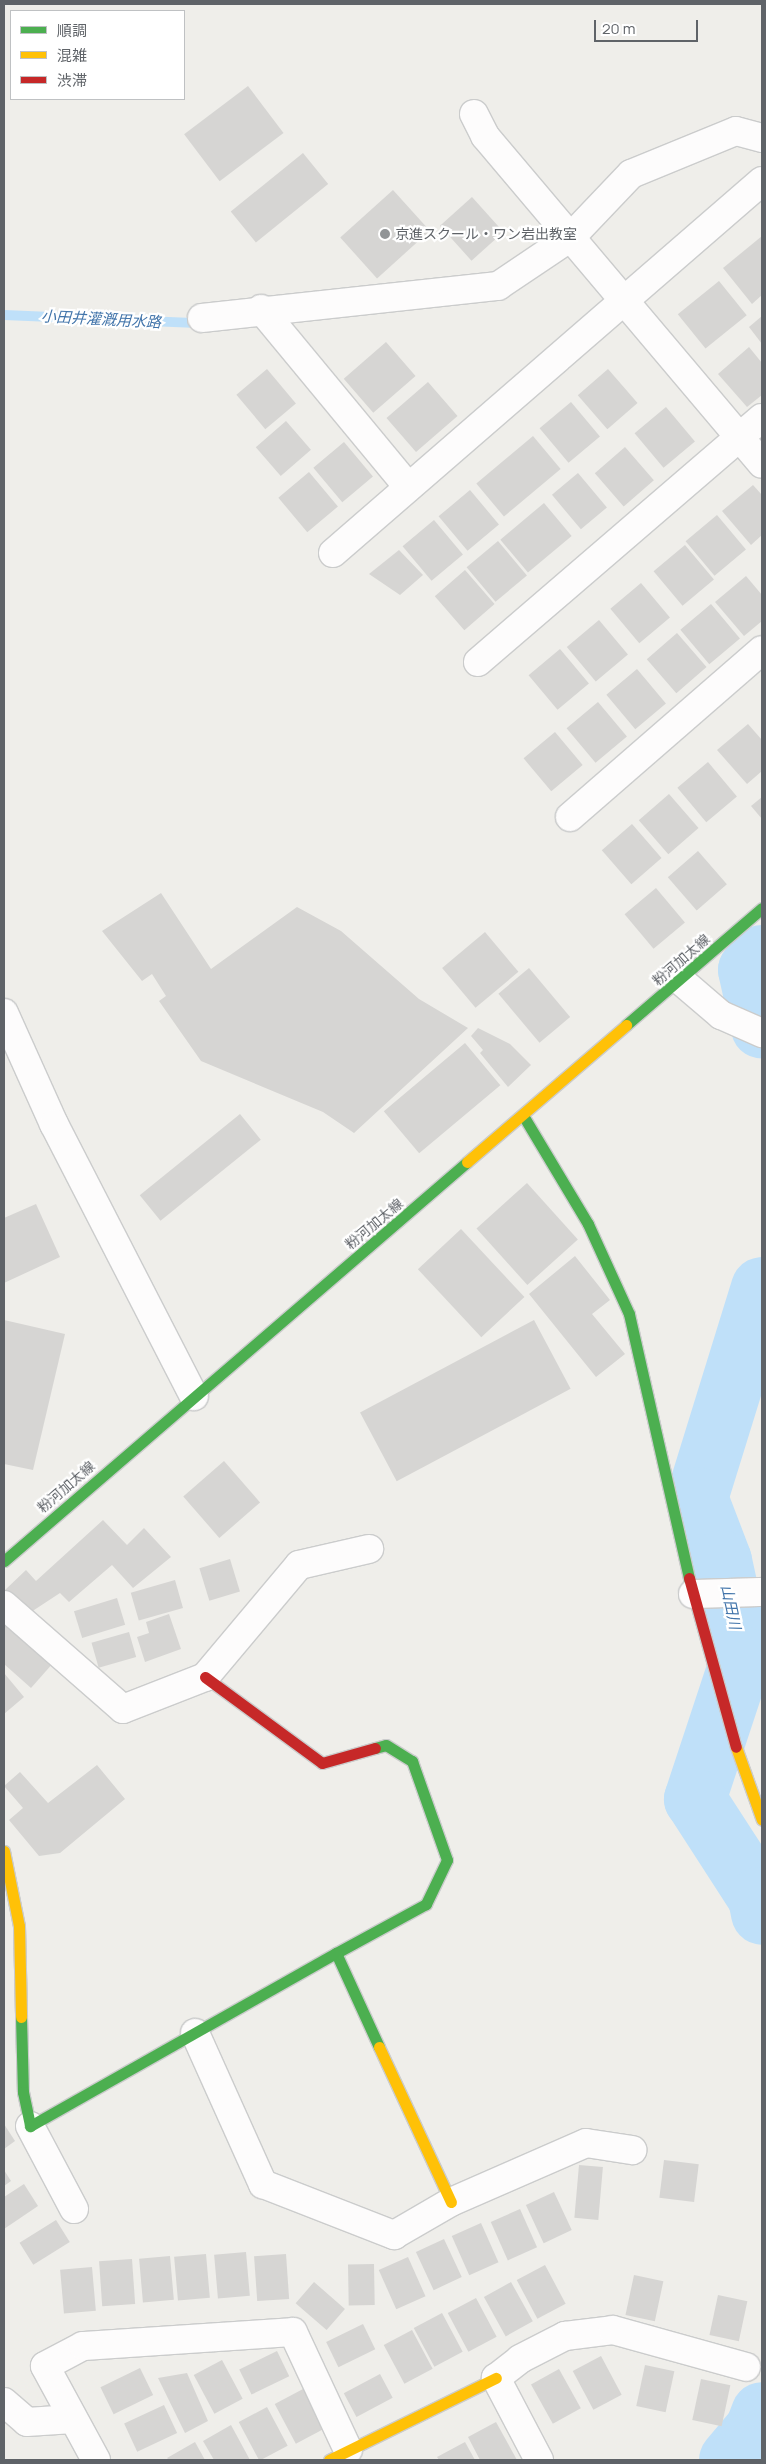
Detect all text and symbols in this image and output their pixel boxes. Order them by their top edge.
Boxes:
legend [10,10,185,100]
scale bar [596,10,700,42]
text: 20 m [602,18,635,39]
text: 順調 [57,20,87,41]
text: 混雑 [57,45,87,66]
text: 渋滞 [57,70,87,91]
place label: 京進スクール・ワン岩出教室 [395,226,577,242]
marker: 京進スクール・ワン岩出教室 [379,228,391,240]
water label: 小田井灌漑用水路 [41,307,161,331]
street label: 粉河加太線 [649,931,713,989]
street label: 粉河加太線 [342,1195,406,1253]
street label: 粉河加太線 [34,1458,98,1516]
water label: 山田川 [718,1583,744,1631]

